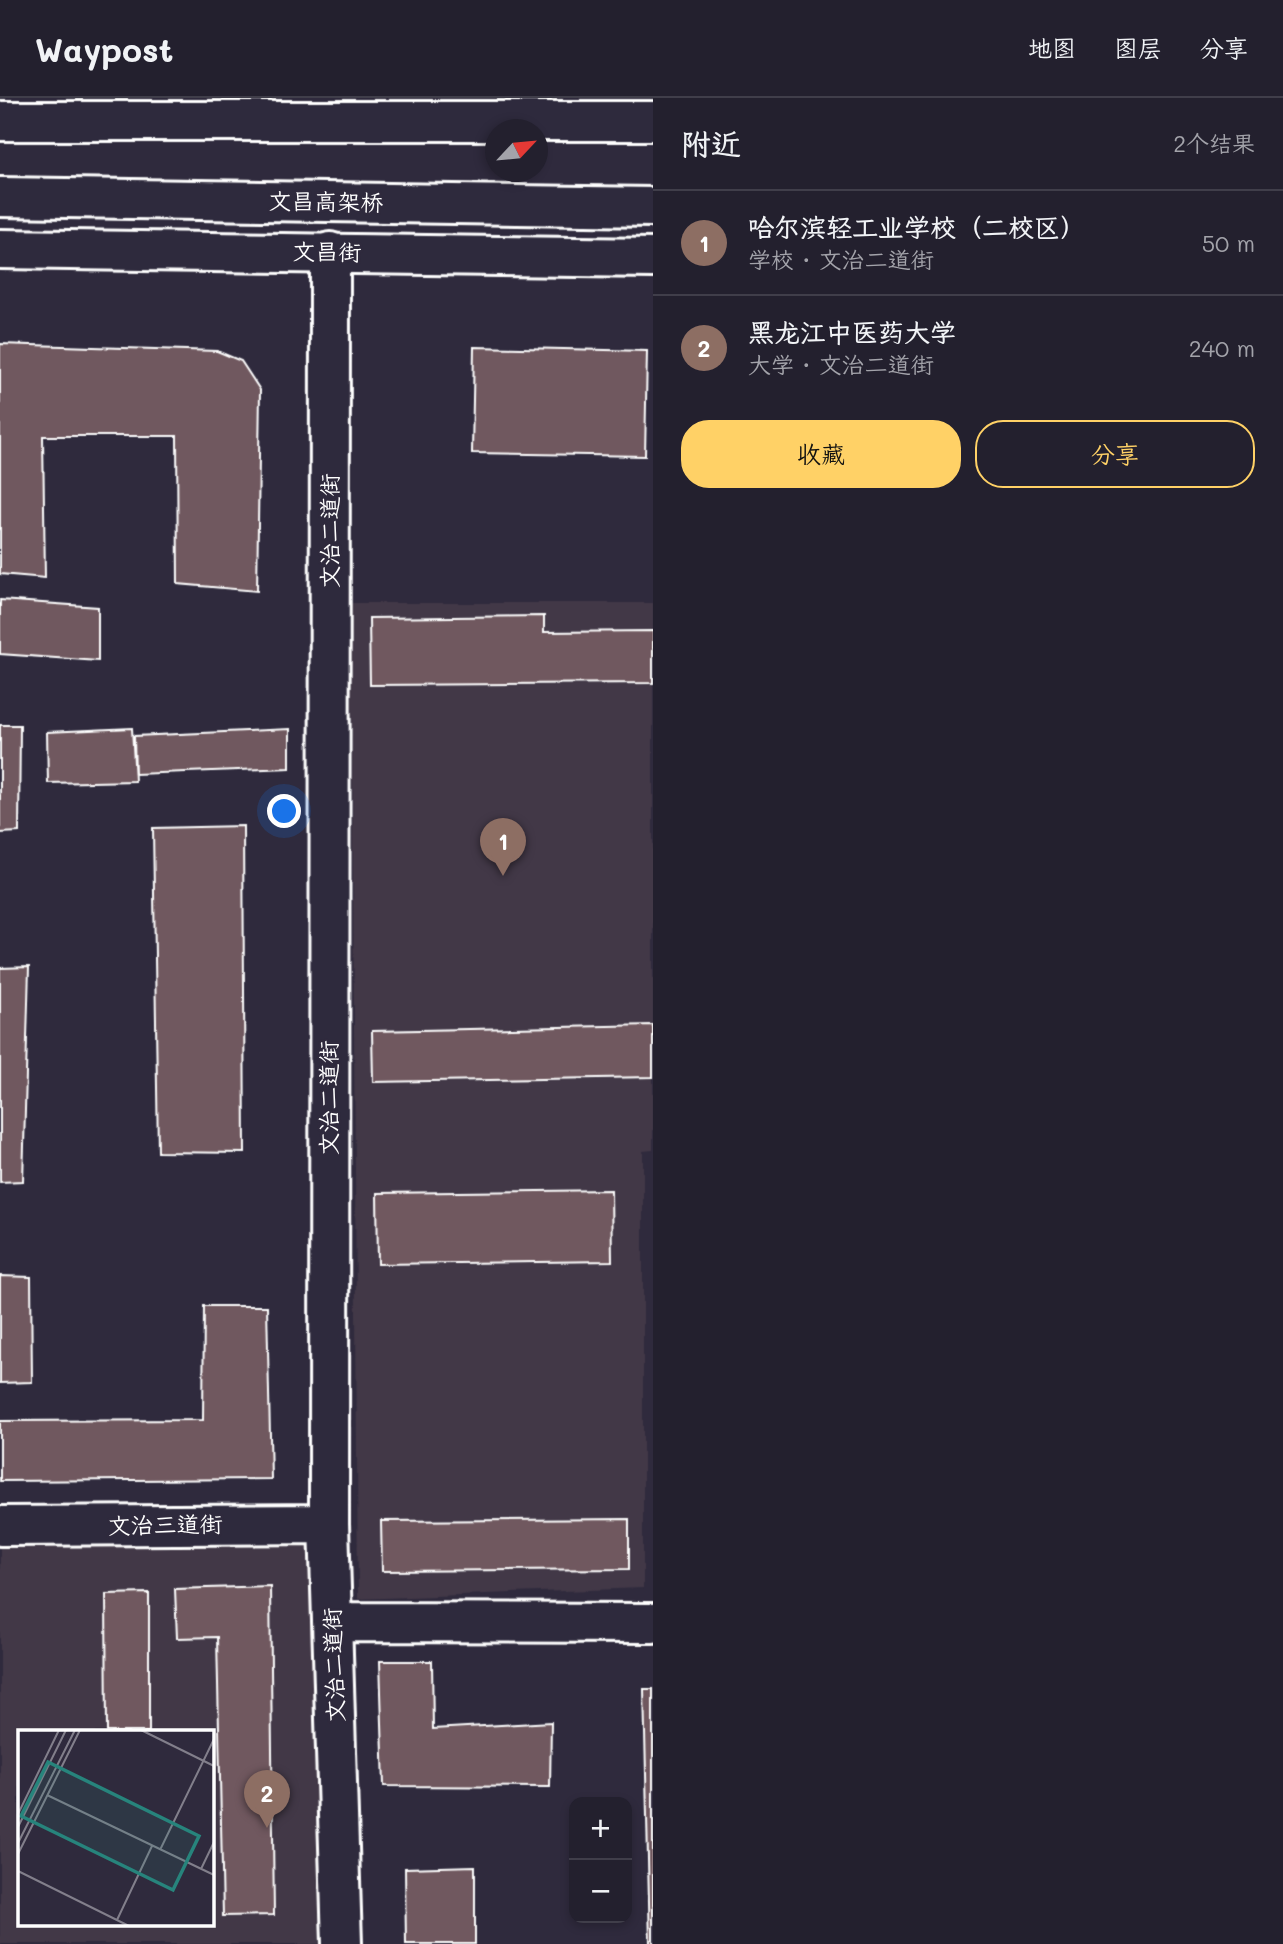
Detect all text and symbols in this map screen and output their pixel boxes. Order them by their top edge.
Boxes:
text: Waypost [35,27,173,70]
text: 地图 [1028,32,1076,63]
text: 图层 [1114,32,1162,63]
text: 分享 [1200,32,1248,63]
north arrow [485,119,548,182]
text: 附近 [681,123,741,163]
text: 2个结果 [1173,128,1255,158]
street label: 文昌高架桥 [268,185,384,217]
text: 哈尔滨轻工业学校（二校区） [748,210,1086,244]
text: 1 [699,228,709,258]
text: 50 m [1202,228,1255,258]
street label: 文昌街 [292,235,362,267]
text: 学校 · 文治二道街 [748,244,934,274]
text: 黑龙江中医药大学 [748,315,956,349]
text: 2 [698,333,710,363]
text: 240 m [1189,333,1255,363]
text: 大学 · 文治二道街 [748,349,934,379]
button: 收藏 [681,420,961,488]
button: 分享 [975,420,1255,488]
street label: 文治二道街 [314,474,344,589]
your location [267,794,301,828]
pin: 1 [480,818,526,876]
street label: 文治二道街 [313,1041,343,1156]
street label: 文治三道街 [107,1508,223,1540]
street label: 文治二道街 [316,1607,350,1723]
inset map [18,1730,214,1926]
pin: 2 [244,1770,290,1828]
map controls [569,1797,632,1923]
button: + [569,1797,632,1860]
button: − [569,1860,632,1923]

